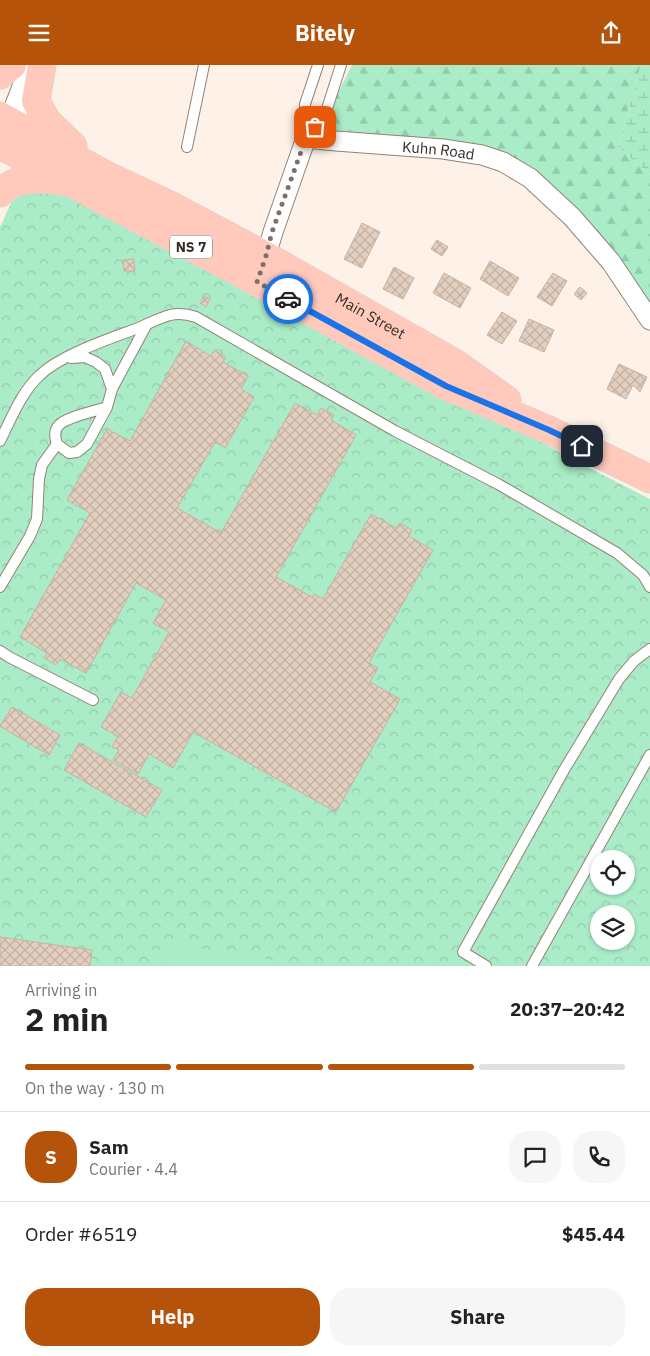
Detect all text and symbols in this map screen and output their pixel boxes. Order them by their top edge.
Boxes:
text: Bitely [295,18,355,47]
icon: menu [25,19,53,47]
icon: share [597,19,625,47]
pin [294,106,336,148]
icon: bag [301,113,329,141]
street label: Kuhn Road [401,136,476,163]
road number: NS 7 [170,235,212,258]
courier [263,274,313,324]
icon: car [274,285,302,313]
street label: Main Street [332,288,409,343]
pin [561,425,603,467]
icon: home [568,432,596,460]
map controls [590,850,635,950]
button: locate [590,850,635,895]
button: layers [590,905,635,950]
text: Arriving in [25,980,97,1000]
text: 20:37–20:42 [510,997,625,1021]
text: 2 min [25,998,109,1040]
text: On the way · 130 m [25,1078,164,1098]
button: chat [509,1131,561,1183]
button: phone [573,1131,625,1183]
text: Sam [89,1135,129,1159]
text: S [45,1145,57,1169]
text: Courier · 4.4 [89,1159,178,1179]
text: Order #6519 [25,1222,137,1246]
text: $45.44 [562,1222,625,1246]
button: Help [25,1288,320,1346]
button: Share [330,1288,625,1346]

